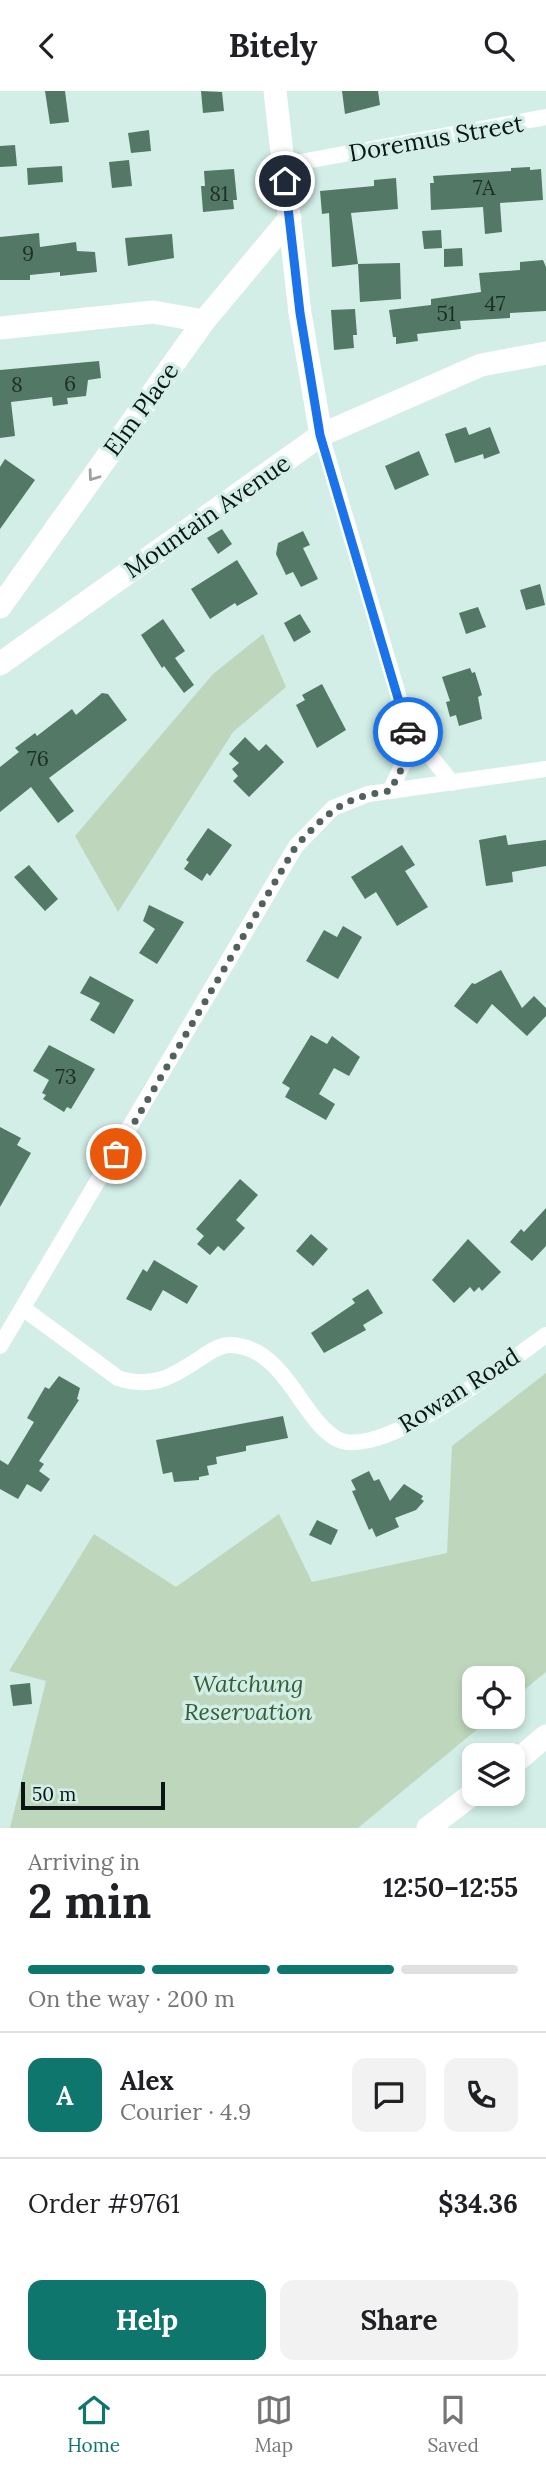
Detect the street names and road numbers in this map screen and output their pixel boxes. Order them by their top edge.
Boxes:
street label: Doremus Street [346,107,526,169]
street label: Elm Place [97,356,185,462]
street label: Mountain Avenue [118,447,296,585]
street label: Rowan Road [393,1341,525,1439]

